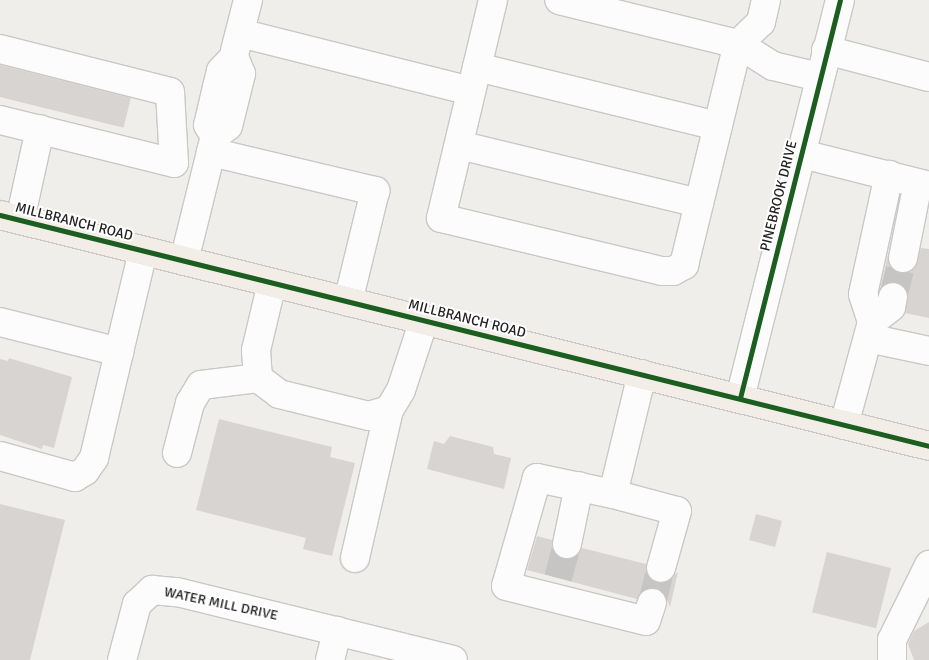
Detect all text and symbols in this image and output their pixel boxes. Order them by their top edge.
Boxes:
street label: PINEBROOK DRIVE [757,139,801,253]
street label: MILLBRANCH ROAD [13,199,135,245]
street label: MILLBRANCH ROAD [406,296,528,342]
street label: WATER MILL DRIVE [163,584,279,624]

